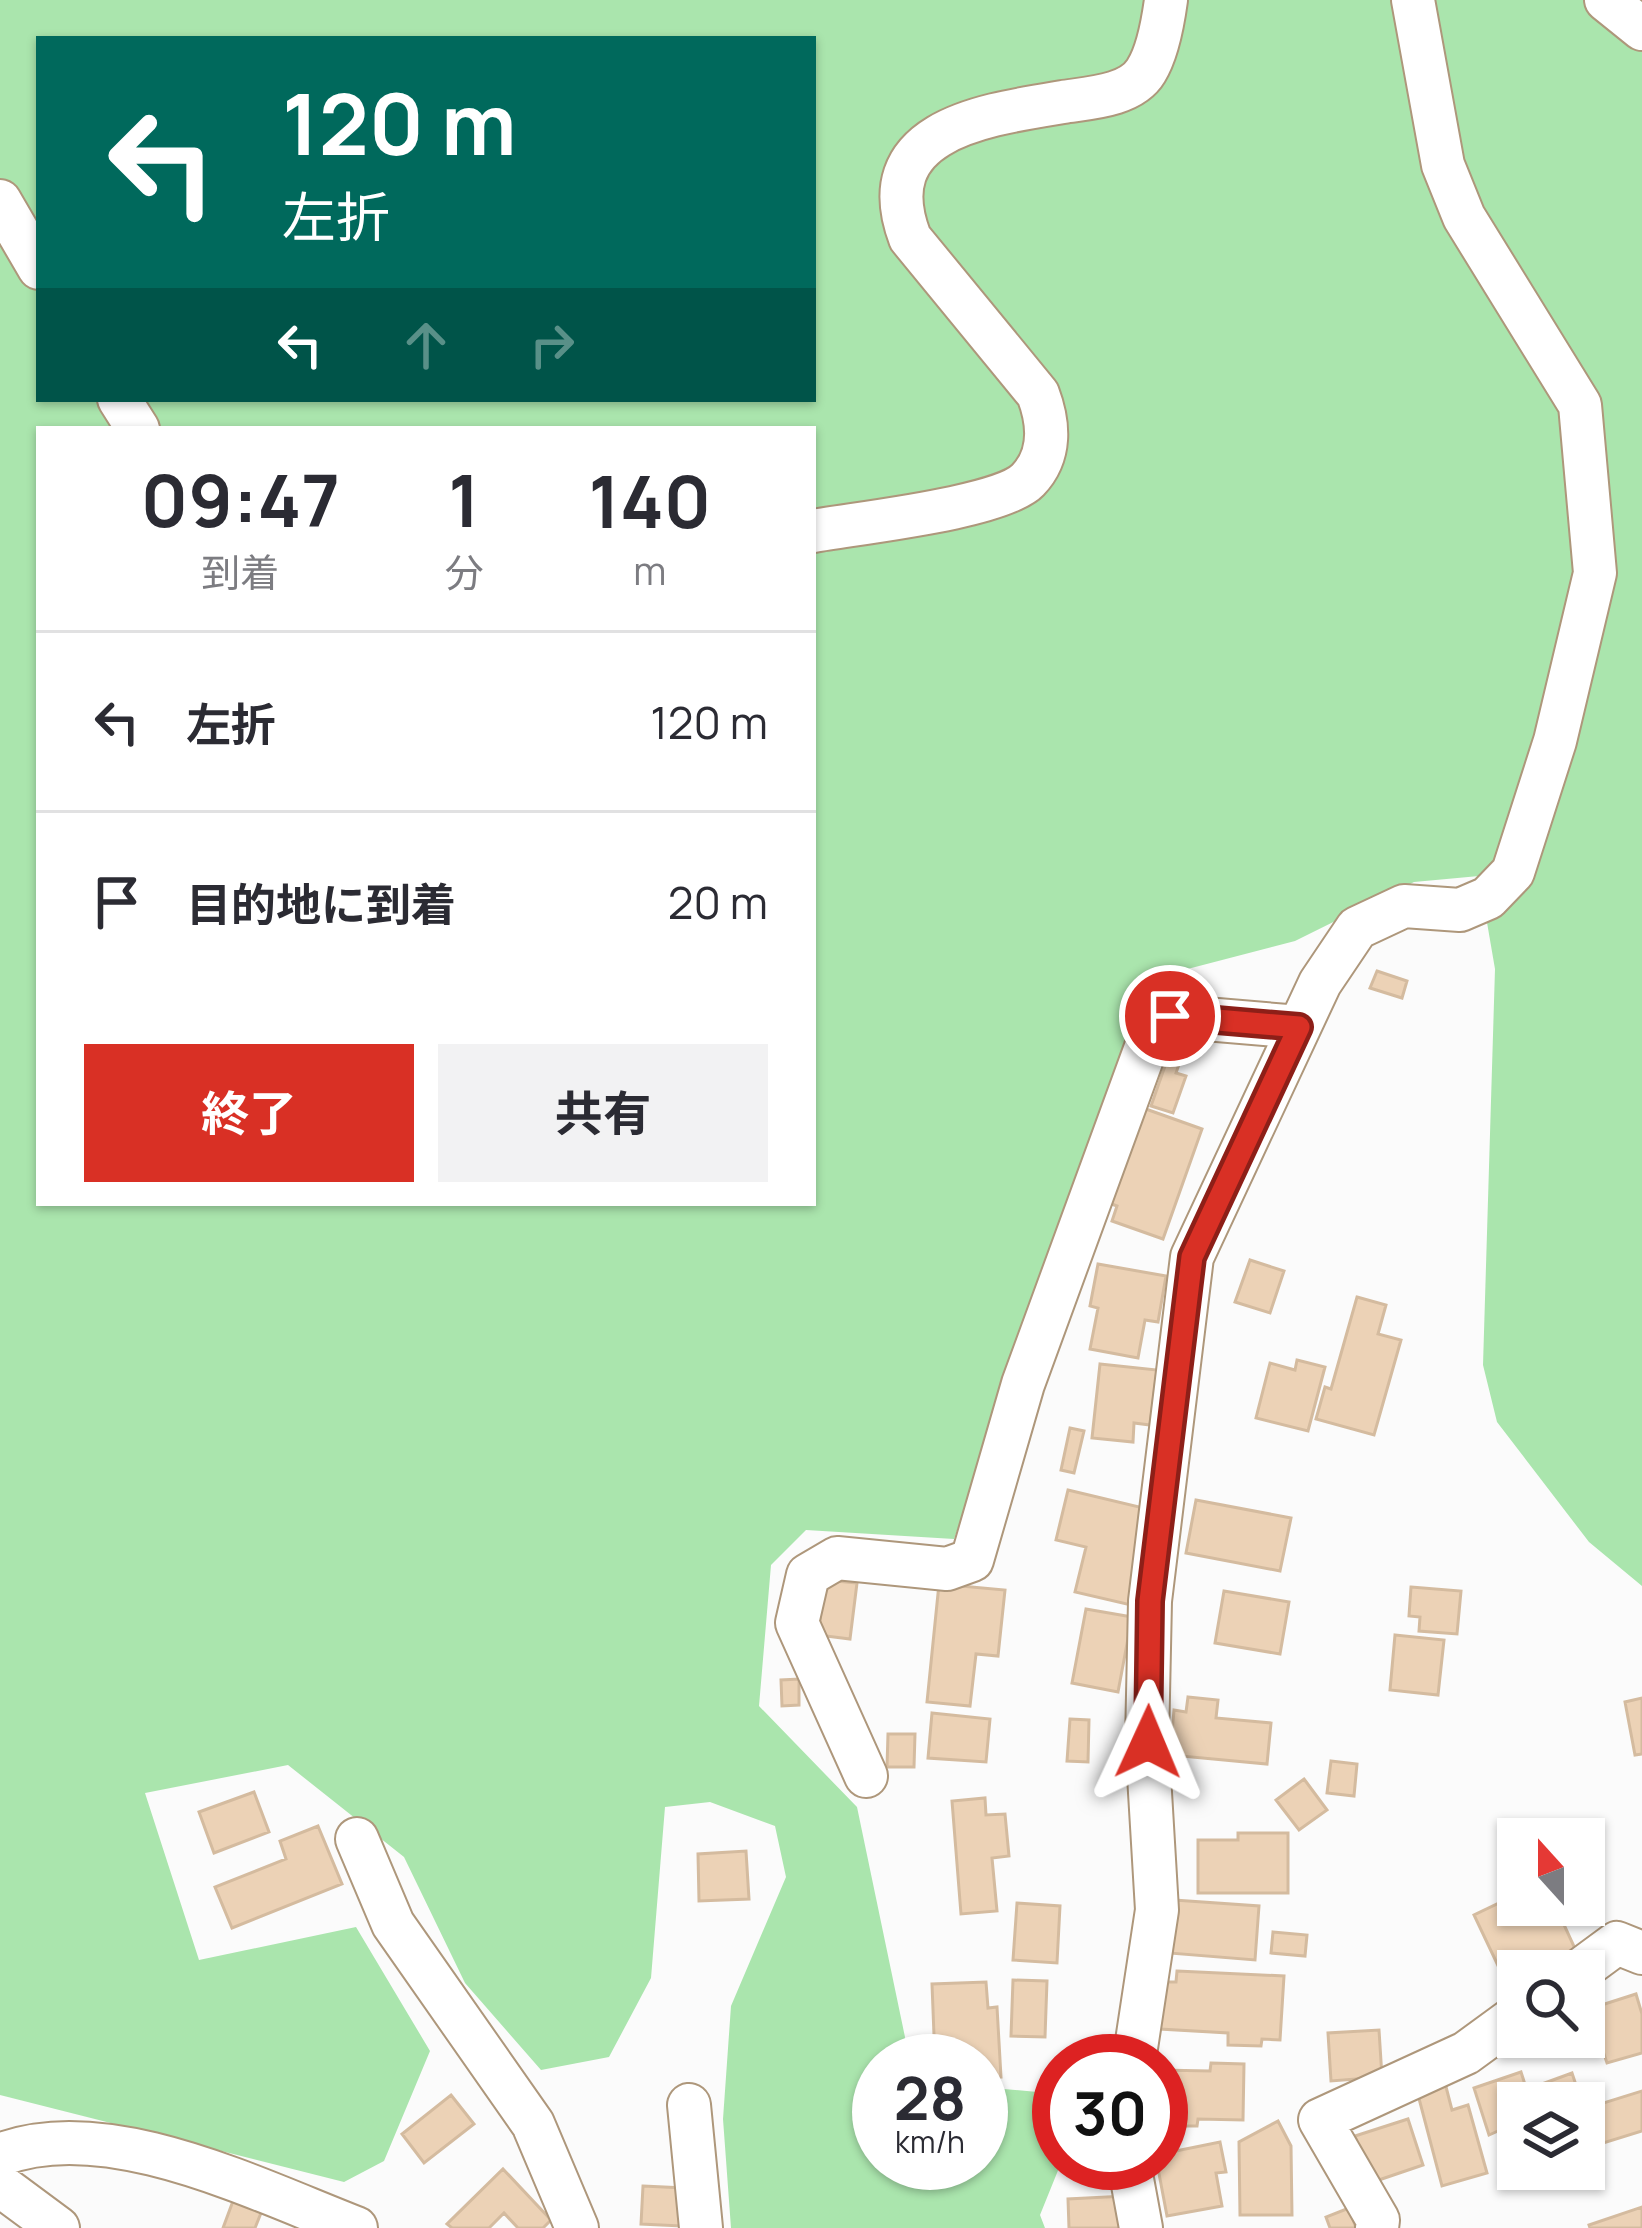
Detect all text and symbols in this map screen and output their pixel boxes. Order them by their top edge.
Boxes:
text: 120 m [282,65,516,180]
icon: left [84,84,240,240]
text: 左折 [282,179,390,253]
icon: left [267,312,333,378]
icon: ahead [393,312,459,378]
icon: right [519,312,585,378]
text: 09:47 [141,450,340,549]
text: 1 [448,450,480,549]
text: 140 [588,451,711,550]
text: m [633,543,666,597]
text: 到着 [201,545,279,599]
text: 分 [445,545,484,599]
icon: left [84,689,150,755]
text: 120 m [650,691,768,753]
text: 左折 [186,693,276,755]
icon: arrive [84,869,150,935]
text: 20 m [668,871,768,933]
text: 目的地に到着 [186,873,456,935]
pin [1119,965,1221,1067]
icon: arrive [1137,983,1203,1049]
button: 終了 [84,1044,414,1182]
button: 共有 [438,1044,768,1182]
position arrow [1085,1679,1211,1805]
north arrow [1497,1818,1605,1926]
map controls [1497,1818,1605,2190]
button: search [1497,1950,1605,2058]
speed limit sign: 30 [1032,2034,1188,2190]
text: 28 [894,2056,966,2138]
button: layers [1497,2082,1605,2190]
text: km/h [895,2121,965,2162]

